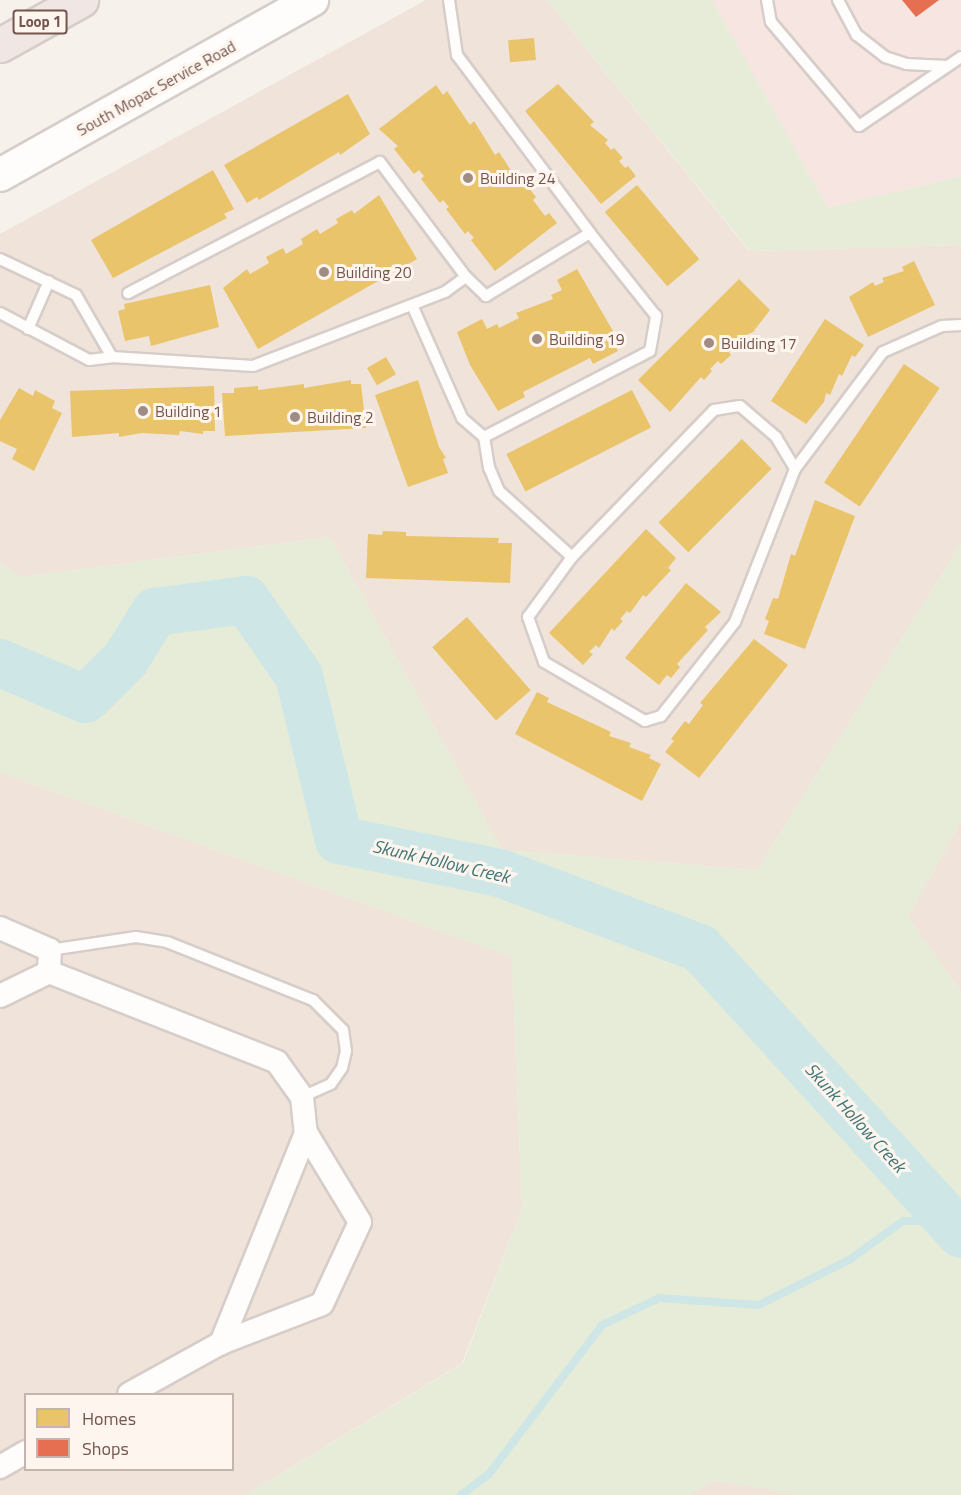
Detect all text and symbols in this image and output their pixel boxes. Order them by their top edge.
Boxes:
road number: Loop 1 [12,10,68,34]
street label: South Mopac Service Road [73,36,239,140]
place label: Building 24 [480,168,556,188]
marker: Building 24 [461,171,475,185]
place label: Building 20 [336,262,412,282]
marker: Building 20 [317,265,331,279]
place label: Building 19 [549,329,625,349]
marker: Building 19 [530,332,544,346]
place label: Building 17 [721,333,797,353]
marker: Building 17 [702,336,716,350]
place label: Building 1 [155,401,222,421]
marker: Building 1 [136,404,150,418]
place label: Building 2 [307,407,374,427]
marker: Building 2 [288,410,302,424]
water label: Skunk Hollow Creek [371,836,511,888]
water label: Skunk Hollow Creek [800,1059,910,1177]
legend [24,1393,234,1471]
text: Homes [82,1405,136,1432]
text: Shops [82,1435,129,1462]

